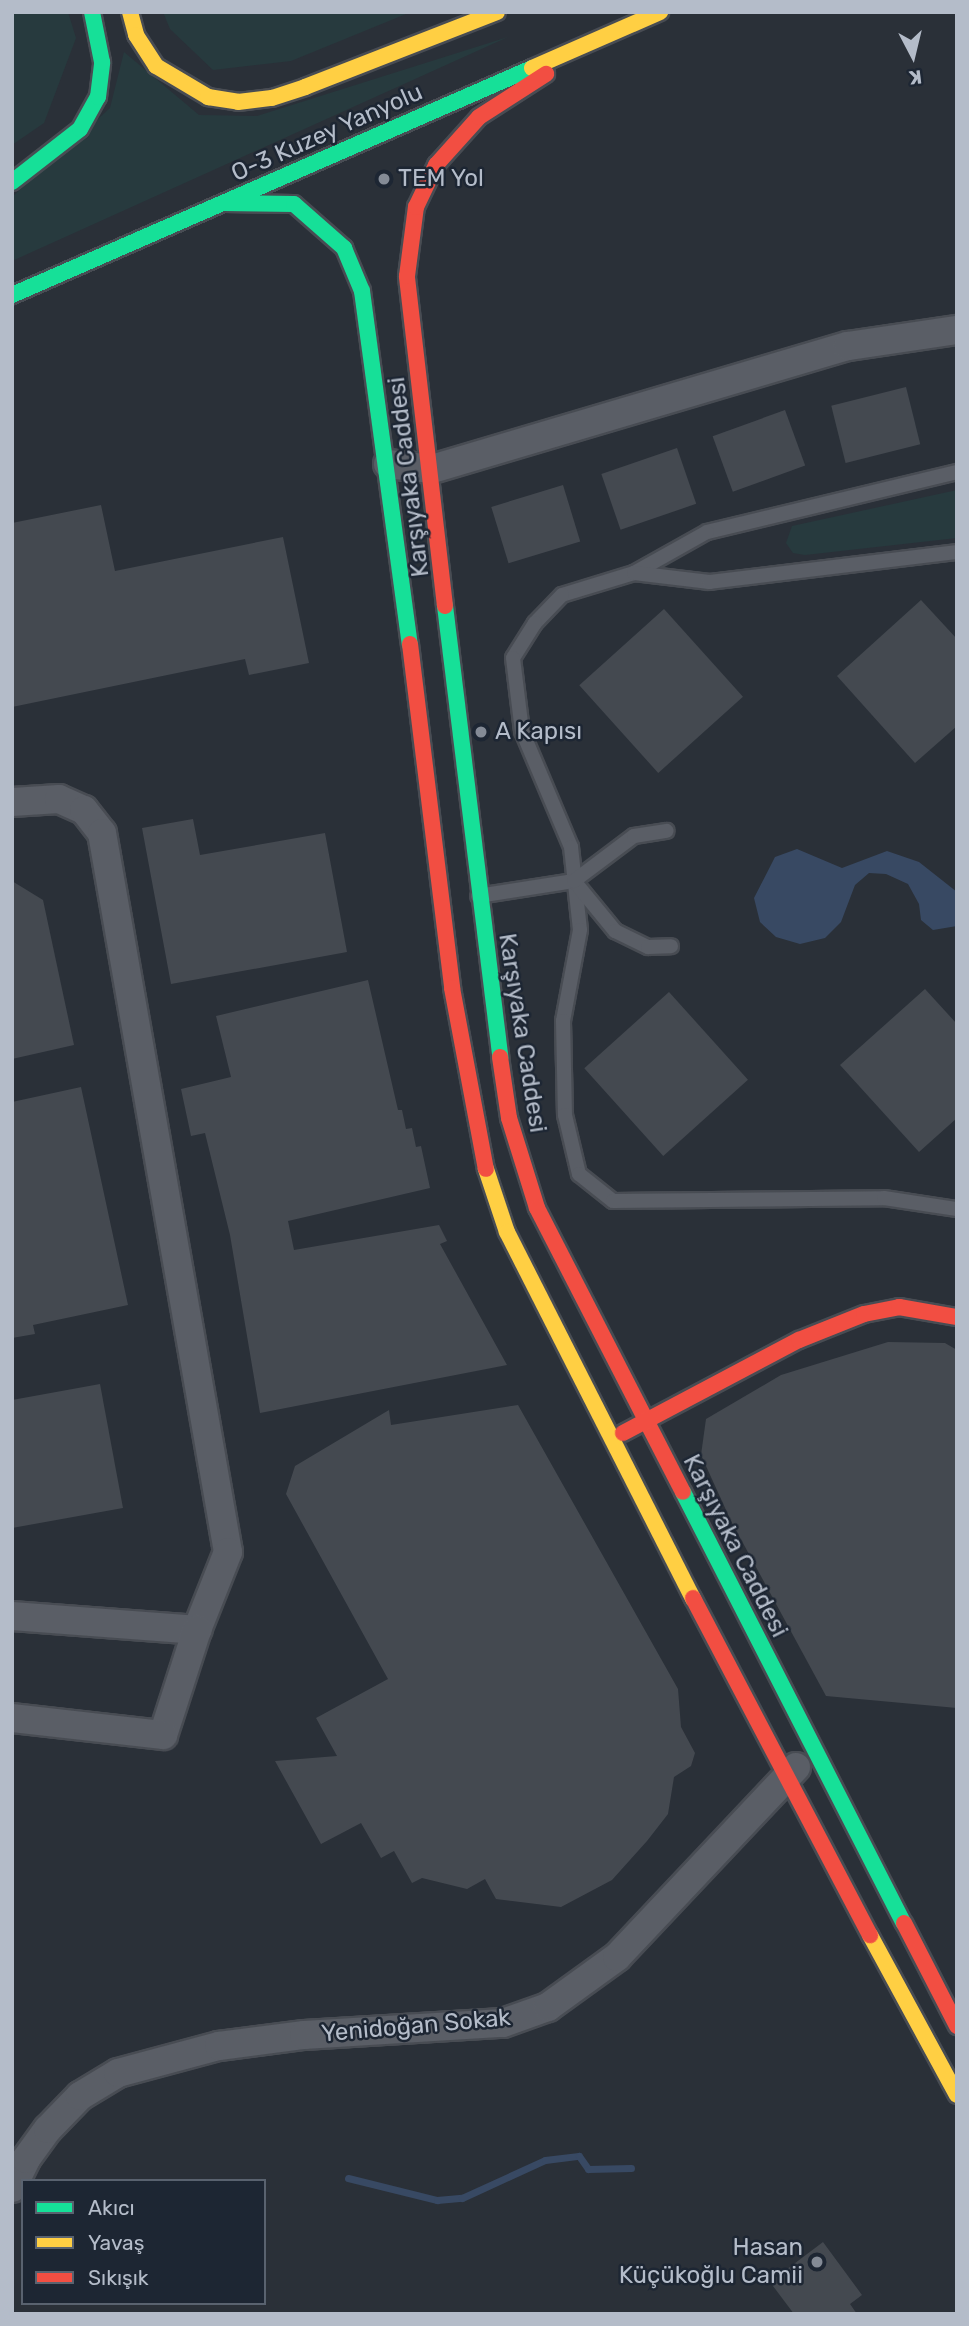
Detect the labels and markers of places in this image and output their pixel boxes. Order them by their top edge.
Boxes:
place label: TEM Yol [398,165,484,193]
marker: TEM Yol [376,171,392,187]
place label: A Kapısı [495,718,583,746]
marker: A Kapısı [473,724,489,740]
place label: Hasan Küçükoğlu Camii [619,2234,803,2290]
marker: Hasan Küçükoğlu Camii [809,2254,825,2270]

